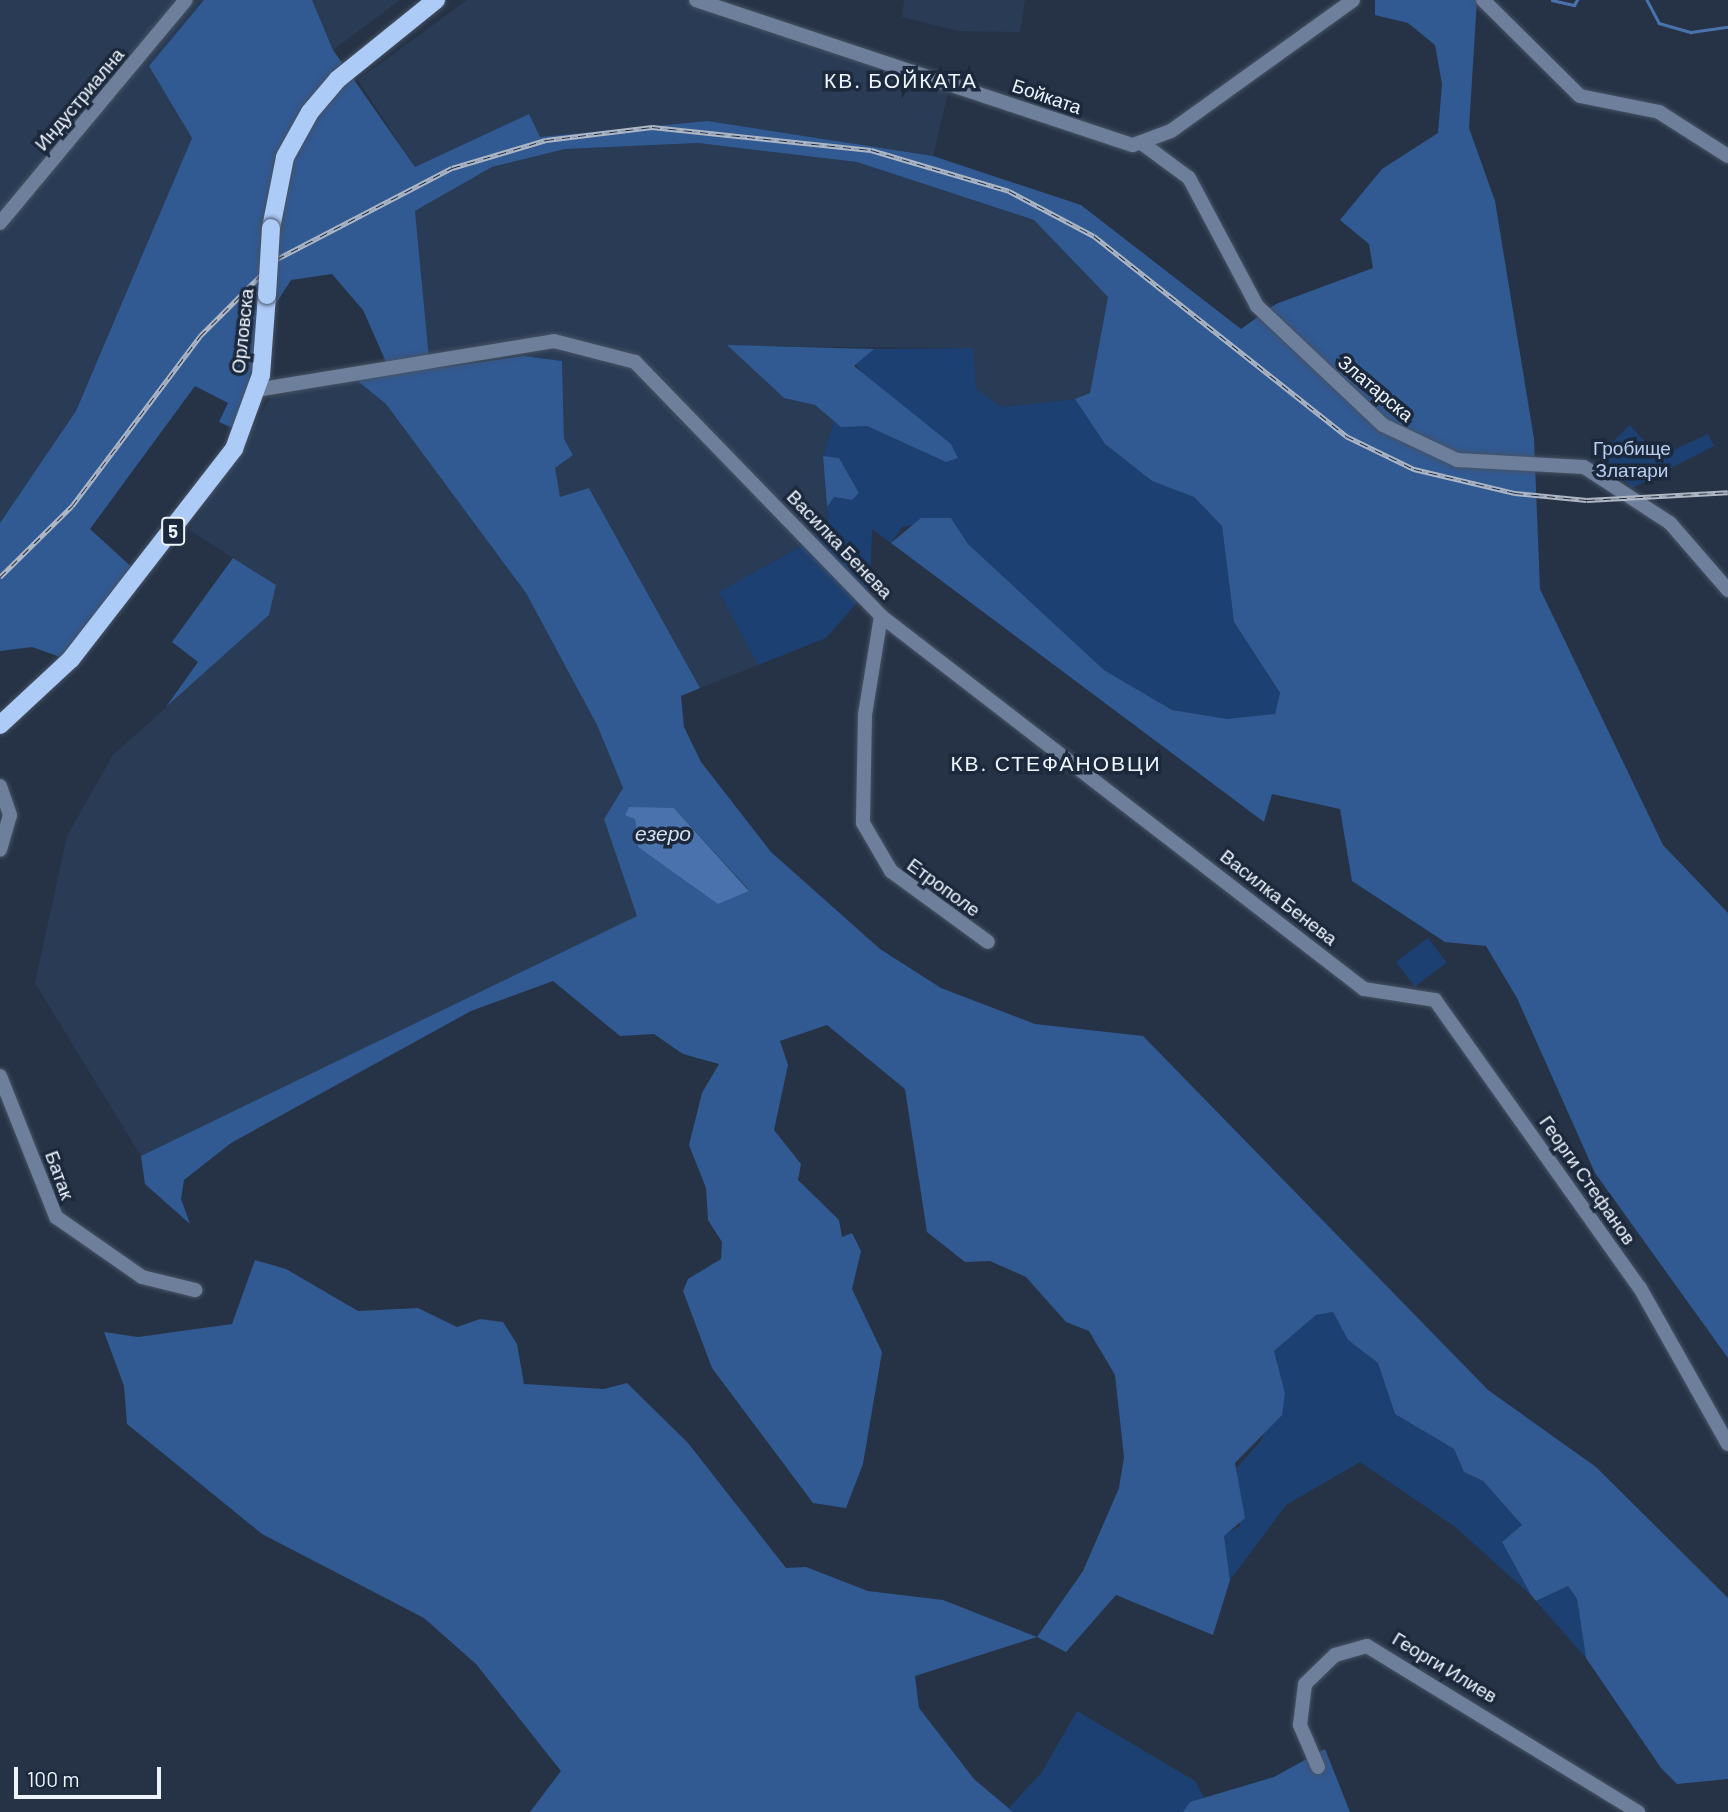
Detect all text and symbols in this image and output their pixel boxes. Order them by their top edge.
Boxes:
street label: Индустриална [30,43,128,155]
district label: КВ. БОЙКАТА [825,67,977,93]
street label: Бойката [1009,74,1085,118]
street label: Орловска [226,287,258,375]
street label: Златарска [1334,350,1418,426]
park label: Гробище Златари [1593,437,1671,481]
street label: Василка Бенева [782,485,898,603]
road number: 5 [161,516,185,546]
district label: КВ. СТЕФАНОВЦИ [952,750,1160,776]
water label: езеро [635,820,691,846]
street label: Василка Бенева [1216,844,1342,950]
street label: Етрополе [903,853,985,921]
street label: Георги Стефанов [1535,1111,1641,1249]
street label: Батак [41,1148,79,1202]
street label: Георги Илиев [1389,1627,1501,1707]
scale bar [18,1752,164,1796]
text: 100 m [27,1766,80,1791]

